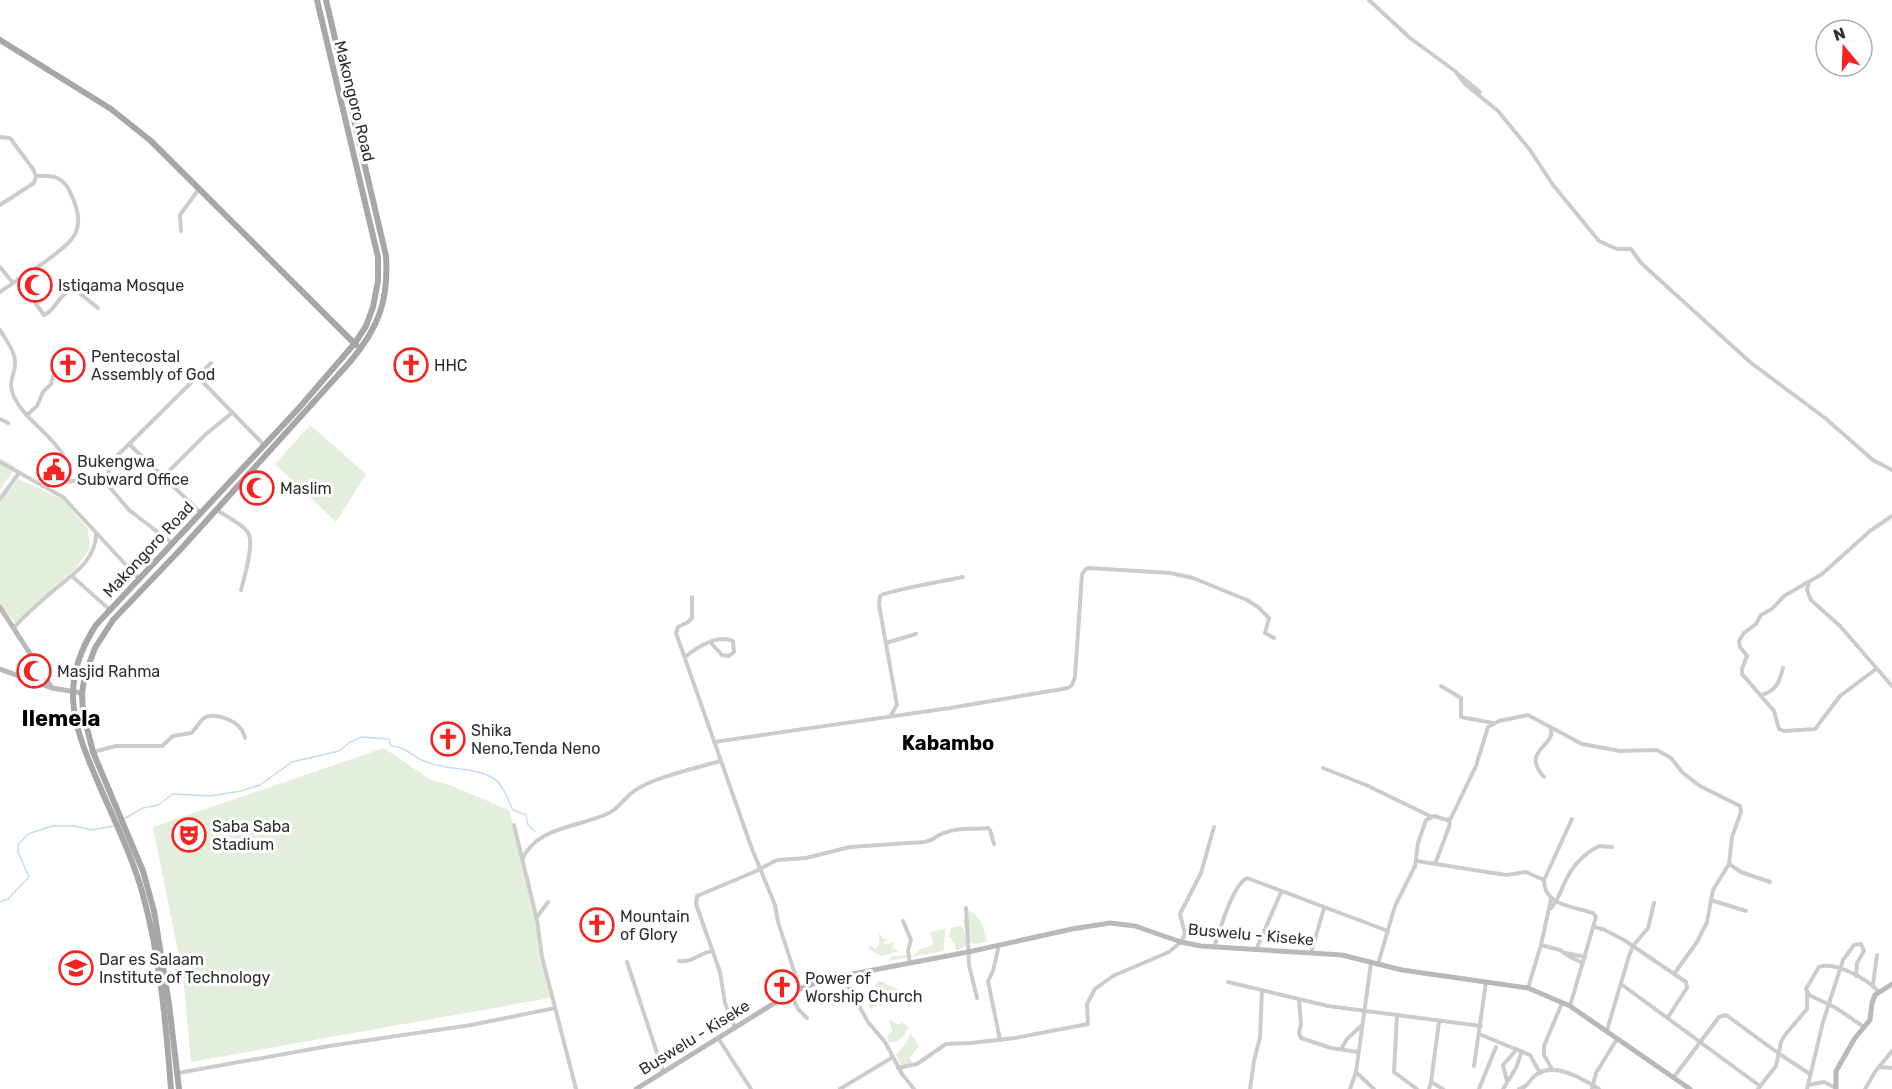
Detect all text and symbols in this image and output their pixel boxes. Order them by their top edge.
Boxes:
north arrow [1814,18,1874,78]
text: N [1831,23,1848,45]
street label: Makongoro Road [330,39,379,164]
mosque icon: Istiqama Mosque [17,267,53,303]
place label: Istiqama Mosque [58,276,184,295]
church icon: Pentecostal Assembly of God [50,347,86,383]
place label: Pentecostal Assembly of God [91,347,215,384]
church icon: HHC [393,347,429,383]
place label: HHC [434,356,468,375]
public building icon: Bukengwa Subward Office [36,452,72,488]
place label: Bukengwa Subward Office [77,452,189,489]
mosque icon: Maslim [239,470,275,506]
place label: Maslim [280,479,332,498]
street label: Makongoro Road [99,498,198,601]
mosque icon: Masjid Rahma [16,653,52,689]
place label: Masjid Rahma [57,662,160,681]
district label: Ilemela [22,705,100,732]
church icon: Shika Neno,Tenda Neno [430,721,466,757]
place label: Shika Neno,Tenda Neno [471,721,600,758]
district label: Kabambo [902,731,994,755]
theatre icon: Saba Saba Stadium [171,817,207,853]
place label: Saba Saba Stadium [212,817,290,854]
church icon: Mountain of Glory [579,907,615,943]
place label: Mountain of Glory [620,907,690,944]
street label: Buswelu - Kiseke [1187,920,1315,949]
school or university icon: Dar es Salaam Institute of Technology [58,950,94,986]
place label: Dar es Salaam Institute of Technology [99,950,271,987]
church icon: Power of Worship Church [764,969,800,1005]
place label: Power of Worship Church [805,969,923,1006]
street label: Buswelu - Kiseke [636,996,753,1079]

